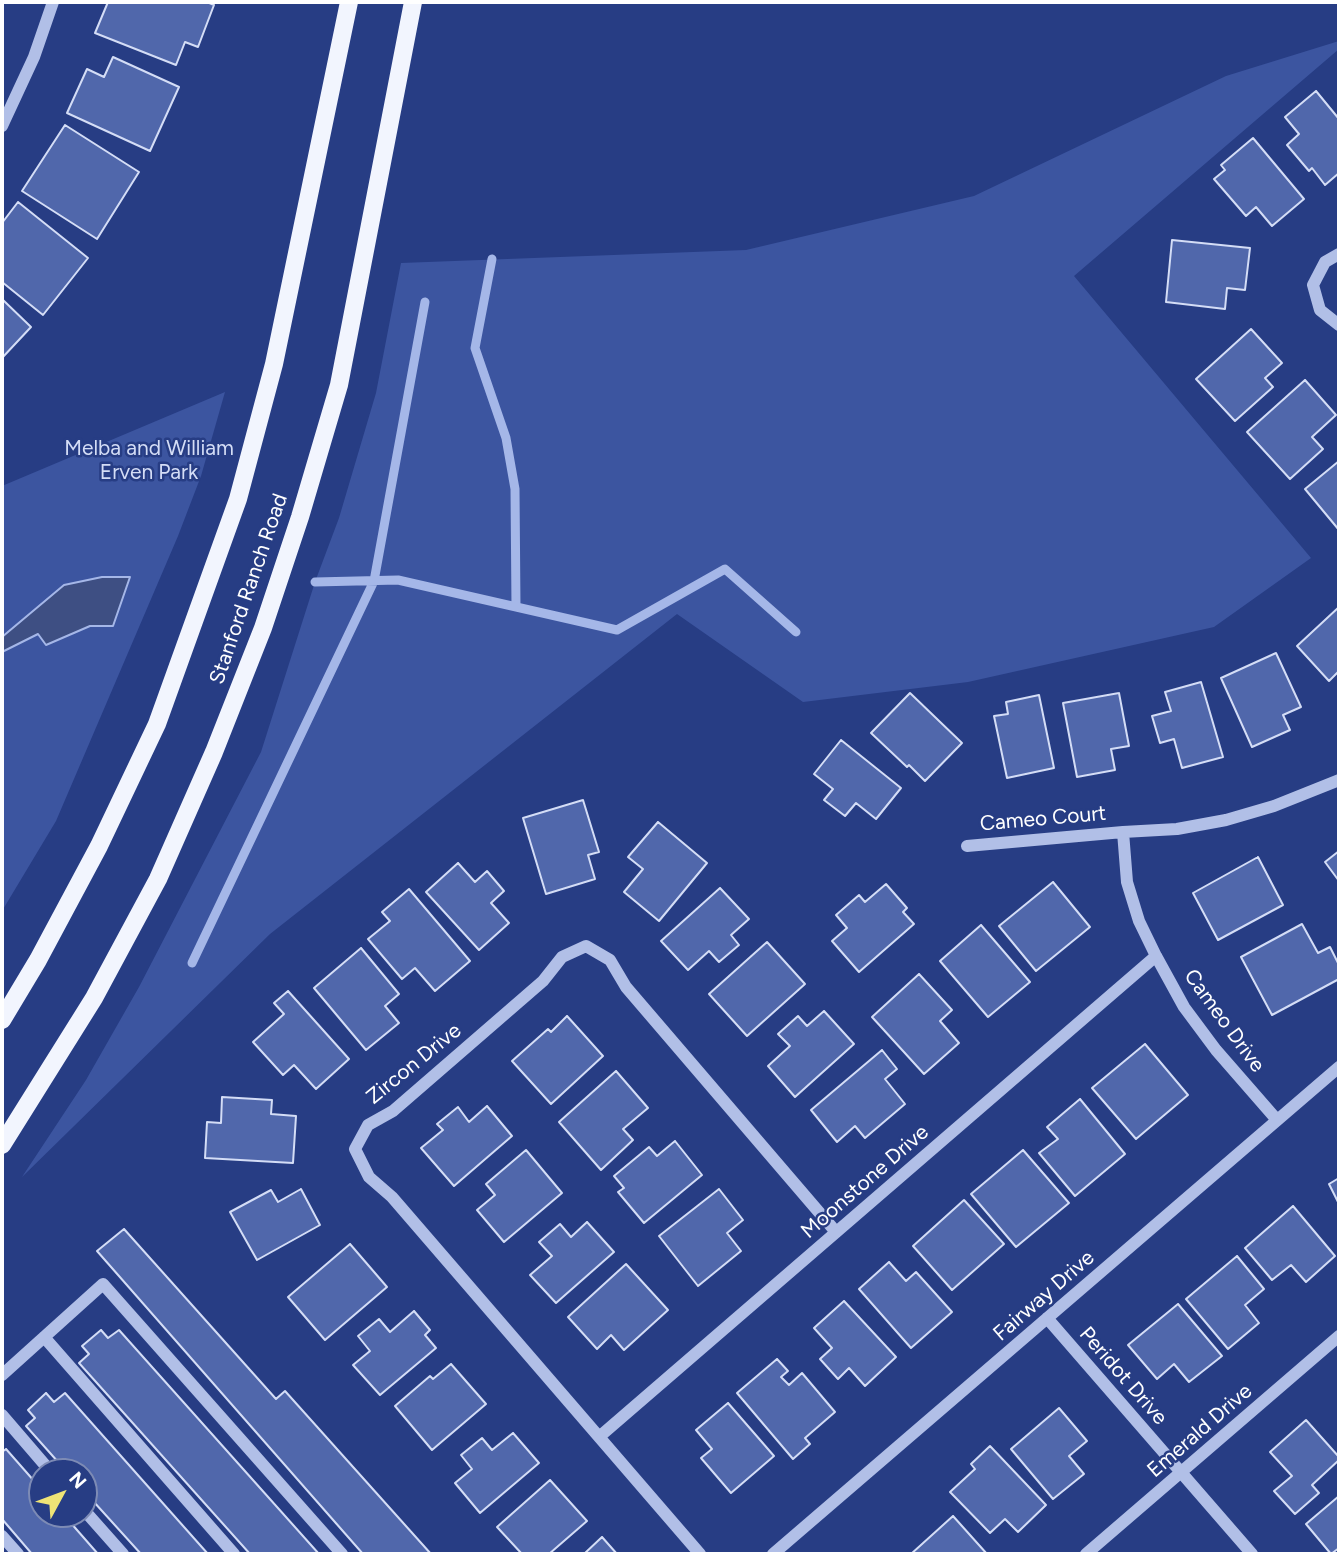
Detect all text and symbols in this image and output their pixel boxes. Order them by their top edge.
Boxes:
park label: Melba and William Erven Park [64,436,234,486]
street label: Stanford Ranch Road [205,490,293,688]
street label: Cameo Court [979,801,1107,837]
street label: Cameo Drive [1178,965,1270,1077]
street label: Zircon Drive [362,1018,466,1110]
street label: Moonstone Drive [796,1120,934,1244]
street label: Fairway Drive [988,1245,1100,1347]
street label: Peridot Drive [1074,1322,1172,1430]
street label: Emerald Drive [1143,1379,1257,1483]
north arrow [28,1458,98,1528]
text: N [64,1467,91,1493]

